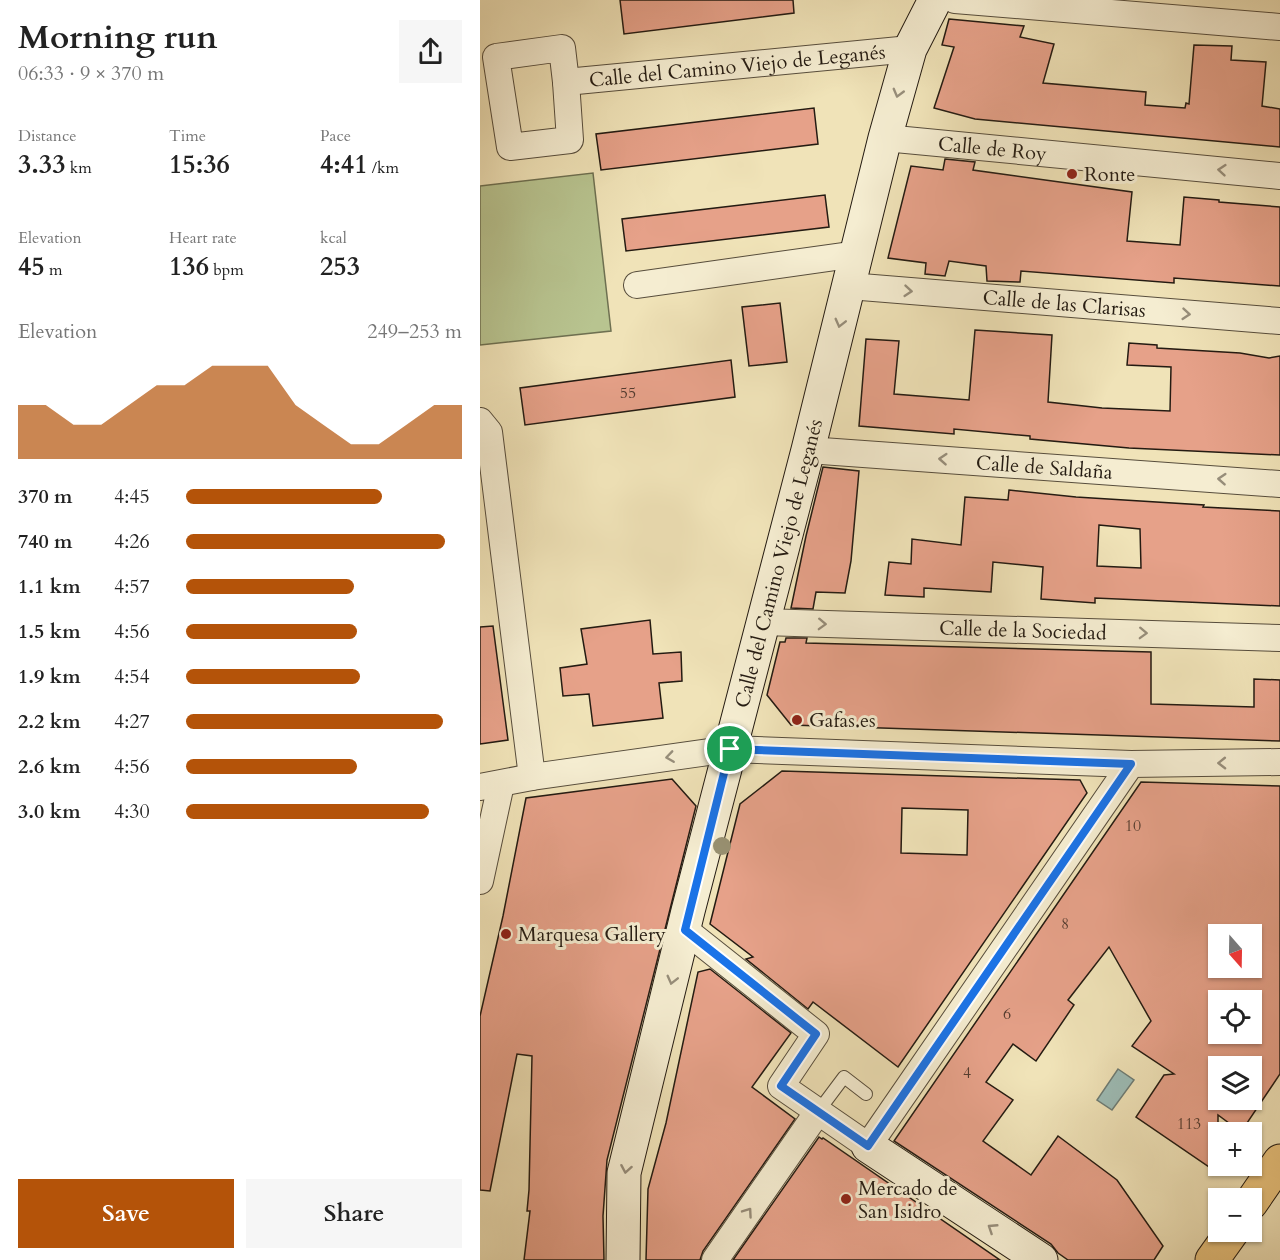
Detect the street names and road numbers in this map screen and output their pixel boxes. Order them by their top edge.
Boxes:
street label: Calle del Camino Viejo de Leganés [588,38,887,93]
street label: Calle de Roy [937,130,1048,167]
street label: Calle de las Clarisas [982,283,1147,324]
street label: Calle del Camino Viejo de Leganés [728,416,829,711]
street label: Calle de Saldaña [975,449,1114,485]
street label: Calle de la Sociedad [939,614,1107,646]

